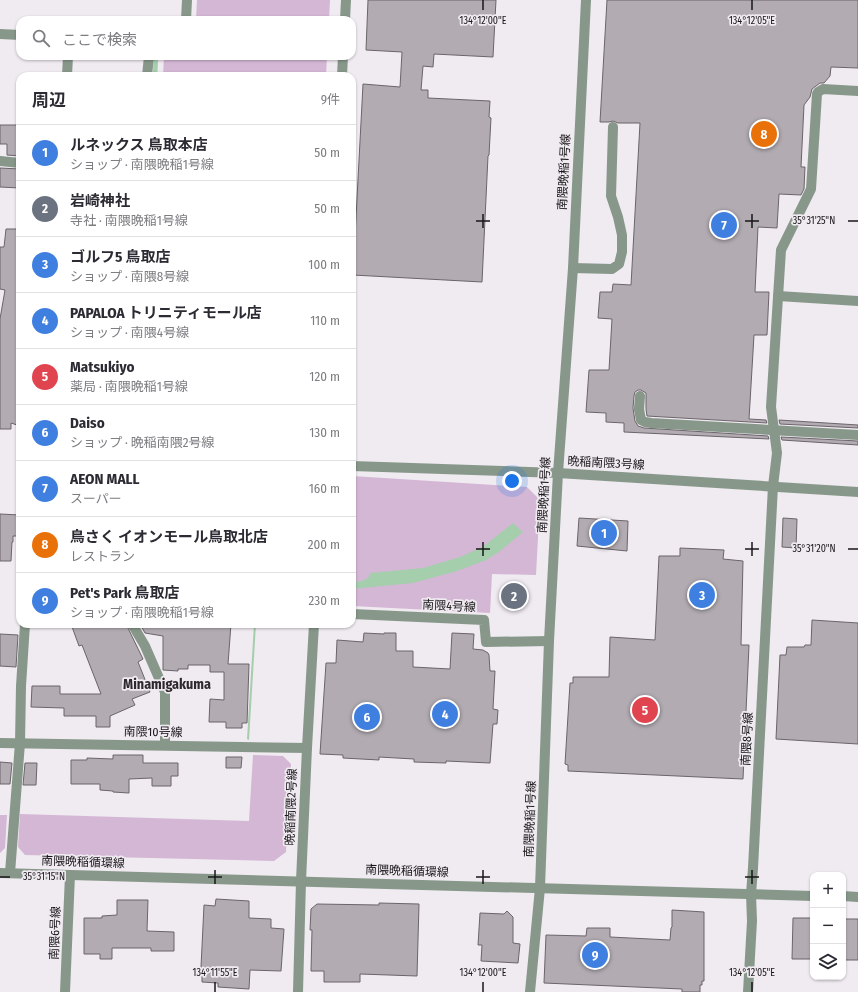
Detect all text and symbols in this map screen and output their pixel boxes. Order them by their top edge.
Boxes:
text: 134°12'00"E [460,15,507,27]
text: 134°12'05"E [729,15,775,27]
search box [16,16,356,60]
icon: search [30,27,52,49]
text: ここで検索 [62,31,137,49]
text: 周辺 [32,90,66,111]
text: 9件 [321,92,340,107]
pin: 8 [751,119,777,149]
street label: 南隈晩稲1号線 [555,133,573,211]
text: ルネックス 鳥取本店 [70,136,208,154]
text: 1 [42,145,48,160]
text: 50 m [314,145,340,160]
text: ショップ · 南隈晩稲1号線 [70,157,214,172]
text: 岩崎神社 [70,192,130,210]
text: 2 [42,201,48,216]
text: 50 m [314,201,340,216]
pin: 7 [711,210,737,240]
text: 寺社 · 南隈晩稲1号線 [70,213,188,228]
text: 35°31'25"N [793,215,835,227]
text: ゴルフ5 鳥取店 [70,248,171,266]
text: 3 [42,257,48,272]
text: 100 m [308,257,340,272]
text: ショップ · 南隈8号線 [70,269,189,284]
text: PAPALOA トリニティモール店 [70,304,262,322]
text: 4 [42,313,48,328]
text: 110 m [310,313,340,328]
text: ショップ · 南隈4号線 [70,325,189,340]
text: Matsukiyo [70,358,134,376]
text: 5 [42,369,48,384]
text: 120 m [309,369,340,384]
text: 薬局 · 南隈晩稲1号線 [70,379,188,394]
text: Daiso [70,414,105,432]
text: 6 [42,425,48,440]
text: 130 m [309,425,340,440]
text: ショップ · 晩稲南隈2号線 [70,435,215,450]
street label: 晩稲南隈3号線 [567,454,645,472]
street label: 南隈晩稲1号線 [535,456,553,534]
text: AEON MALL [70,470,140,488]
your location [502,471,522,491]
text: 7 [42,481,48,496]
text: 160 m [309,481,340,496]
text: スーパー [70,491,122,506]
pin: 1 [591,518,617,548]
text: 鳥さく イオンモール鳥取北店 [70,528,268,546]
text: 8 [42,537,48,552]
text: 200 m [308,537,340,552]
text: 35°31'20"N [792,543,836,555]
text: レストラン [70,549,135,564]
pin: 3 [689,580,715,610]
pin: 2 [501,581,527,611]
text: Pet's Park 鳥取店 [70,584,179,602]
text: 9 [42,593,48,608]
text: 230 m [309,593,340,608]
street label: 南隈4号線 [422,598,476,614]
text: ショップ · 南隈晩稲1号線 [70,605,214,620]
district label: Minamigakuma [123,676,211,693]
pin: 5 [632,695,658,725]
pin: 4 [432,699,458,729]
pin: 6 [354,702,380,732]
street label: 南隈8号線 [739,712,755,766]
street label: 南隈10号線 [123,724,183,740]
street label: 晩稲南隈2号線 [283,768,299,846]
street label: 南隈晩稲1号線 [522,780,538,858]
street label: 南隈晩稲循環線 [41,854,125,870]
street label: 南隈晩稲循環線 [365,863,449,879]
text: 35°31'15"N [23,871,65,883]
map controls [810,872,846,980]
button: + [810,872,846,908]
street label: 南隈6号線 [47,906,63,960]
button: − [810,908,846,944]
pin: 9 [582,940,608,970]
button: layers [810,944,846,980]
text: 134°11'55"E [193,967,238,979]
text: 134°12'00"E [460,967,507,979]
text: 134°12'05"E [729,967,775,979]

